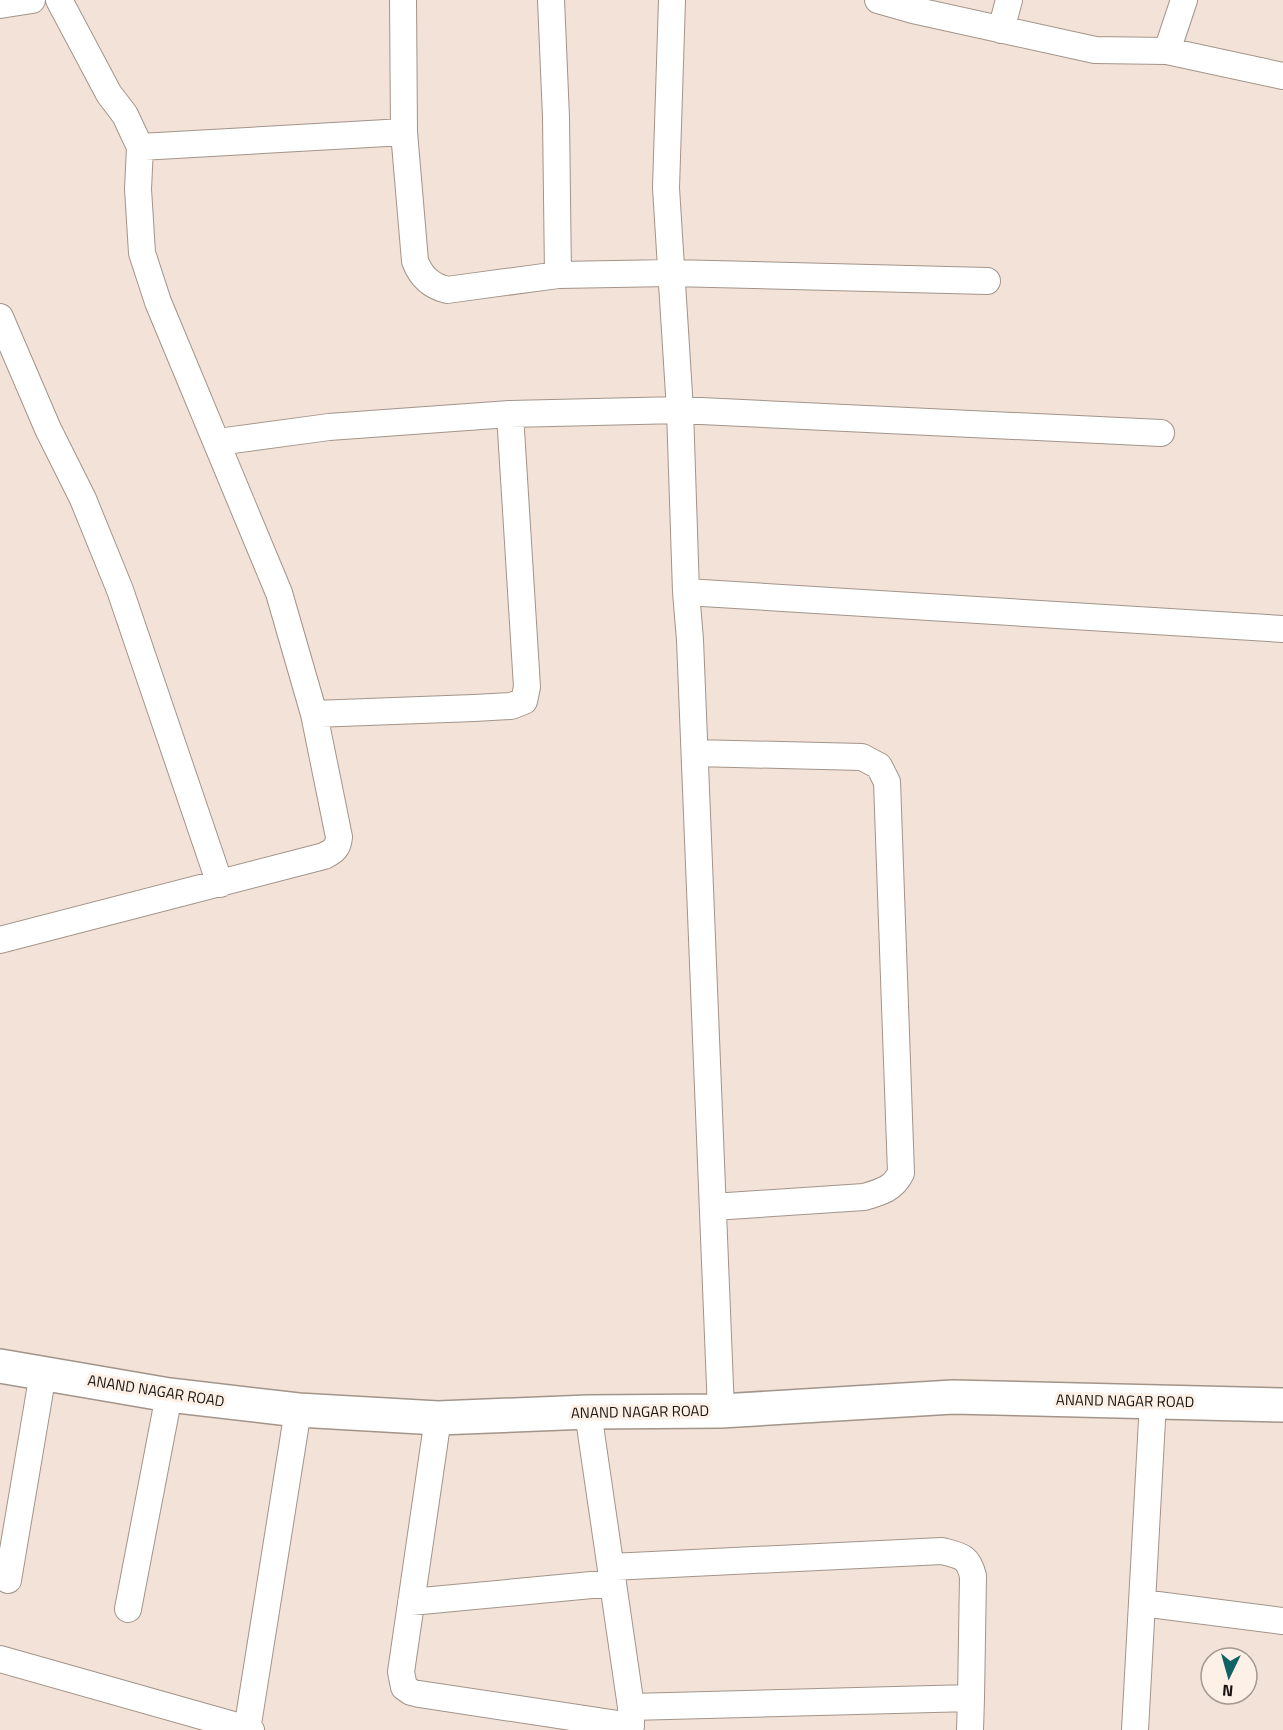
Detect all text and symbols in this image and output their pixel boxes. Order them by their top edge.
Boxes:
street label: ANAND NAGAR ROAD [86,1368,226,1413]
street label: ANAND NAGAR ROAD [1056,1388,1194,1413]
street label: ANAND NAGAR ROAD [571,1399,709,1424]
north arrow [1199,1646,1259,1706]
text: N [1221,1679,1234,1703]

